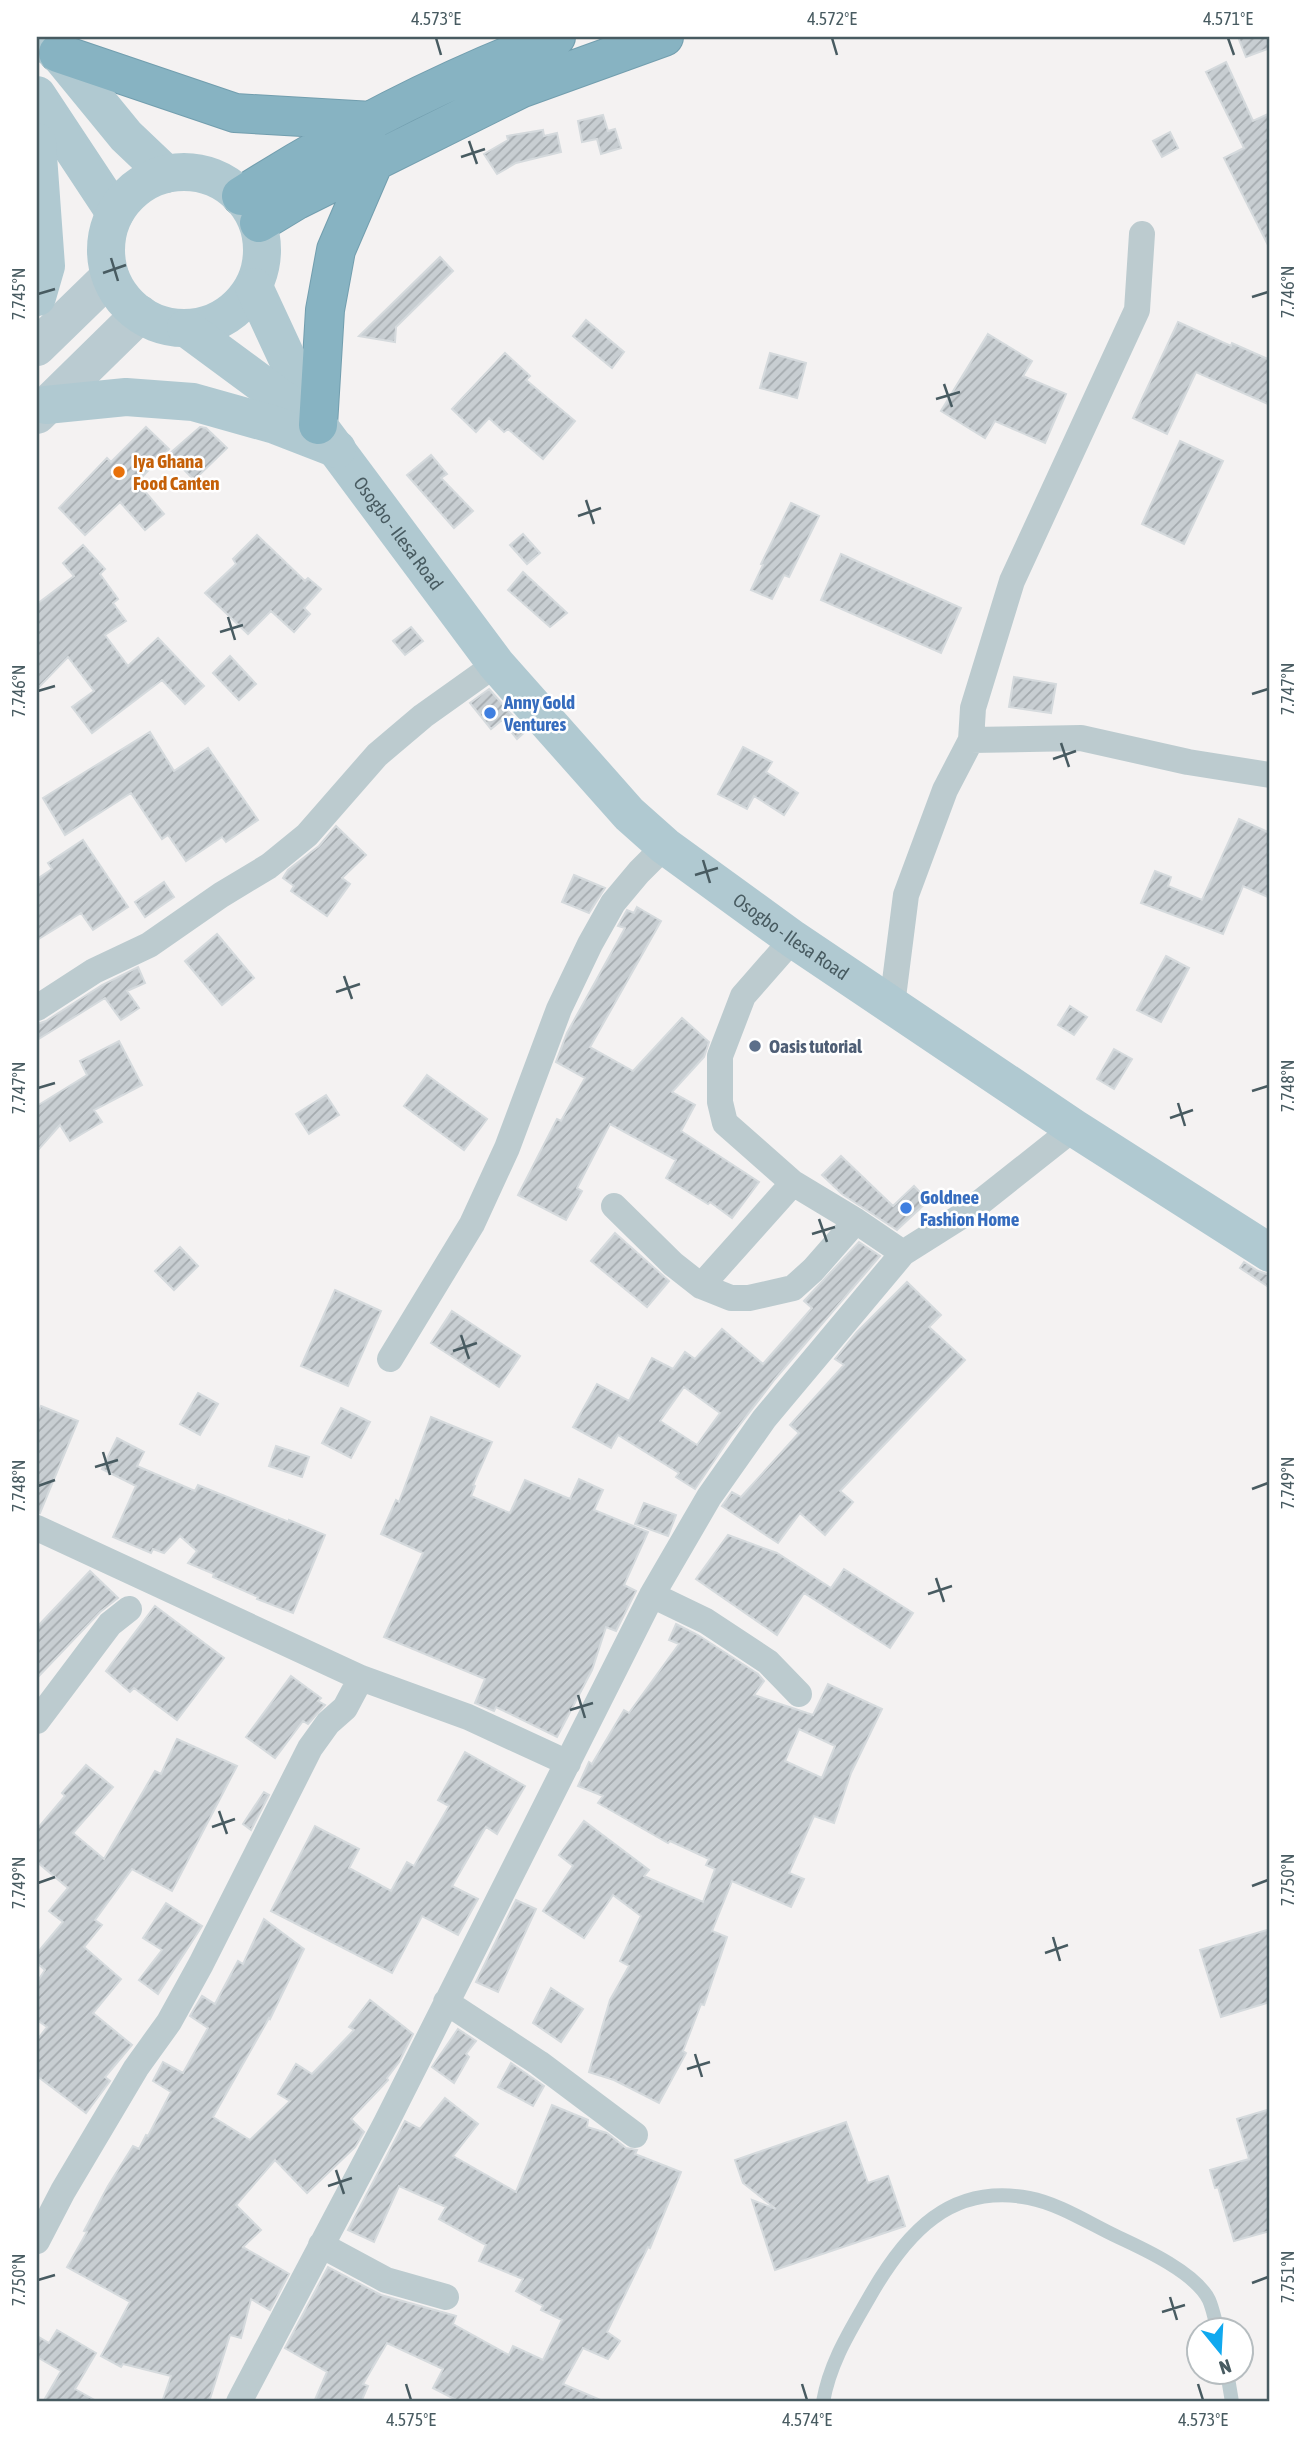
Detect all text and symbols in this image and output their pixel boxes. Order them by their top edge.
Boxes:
text: 4.573°E [411,8,461,29]
text: 4.572°E [807,8,857,29]
text: 4.571°E [1203,8,1253,29]
text: 7.746°N [1277,266,1298,318]
text: 7.745°N [8,268,29,320]
place label: Iya Ghana Food Canten [133,450,219,494]
marker: Iya Ghana Food Canten [111,464,127,480]
street label: Osogbo - Ilesa Road [349,472,448,594]
text: 7.747°N [1277,663,1298,715]
text: 7.746°N [8,665,29,717]
place label: Anny Gold Ventures [503,691,575,735]
marker: Anny Gold Ventures [482,705,498,721]
street label: Osogbo - Ilesa Road [729,888,853,984]
place label: Oasis tutorial [769,1035,863,1057]
marker: Oasis tutorial [747,1038,763,1054]
text: 7.748°N [1277,1060,1298,1112]
text: 7.747°N [8,1062,29,1114]
place label: Goldnee Fashion Home [920,1186,1020,1230]
marker: Goldnee Fashion Home [898,1200,914,1216]
text: 7.749°N [1277,1457,1298,1509]
text: 7.748°N [8,1460,29,1512]
text: 7.750°N [1277,1854,1298,1906]
text: 7.749°N [8,1857,29,1909]
text: 7.751°N [1277,2251,1298,2303]
text: 7.750°N [8,2254,29,2306]
north arrow [1184,2316,1254,2386]
text: N [1217,2355,1234,2379]
text: 4.575°E [386,2409,436,2430]
text: 4.574°E [782,2409,832,2430]
text: 4.573°E [1178,2409,1228,2430]

